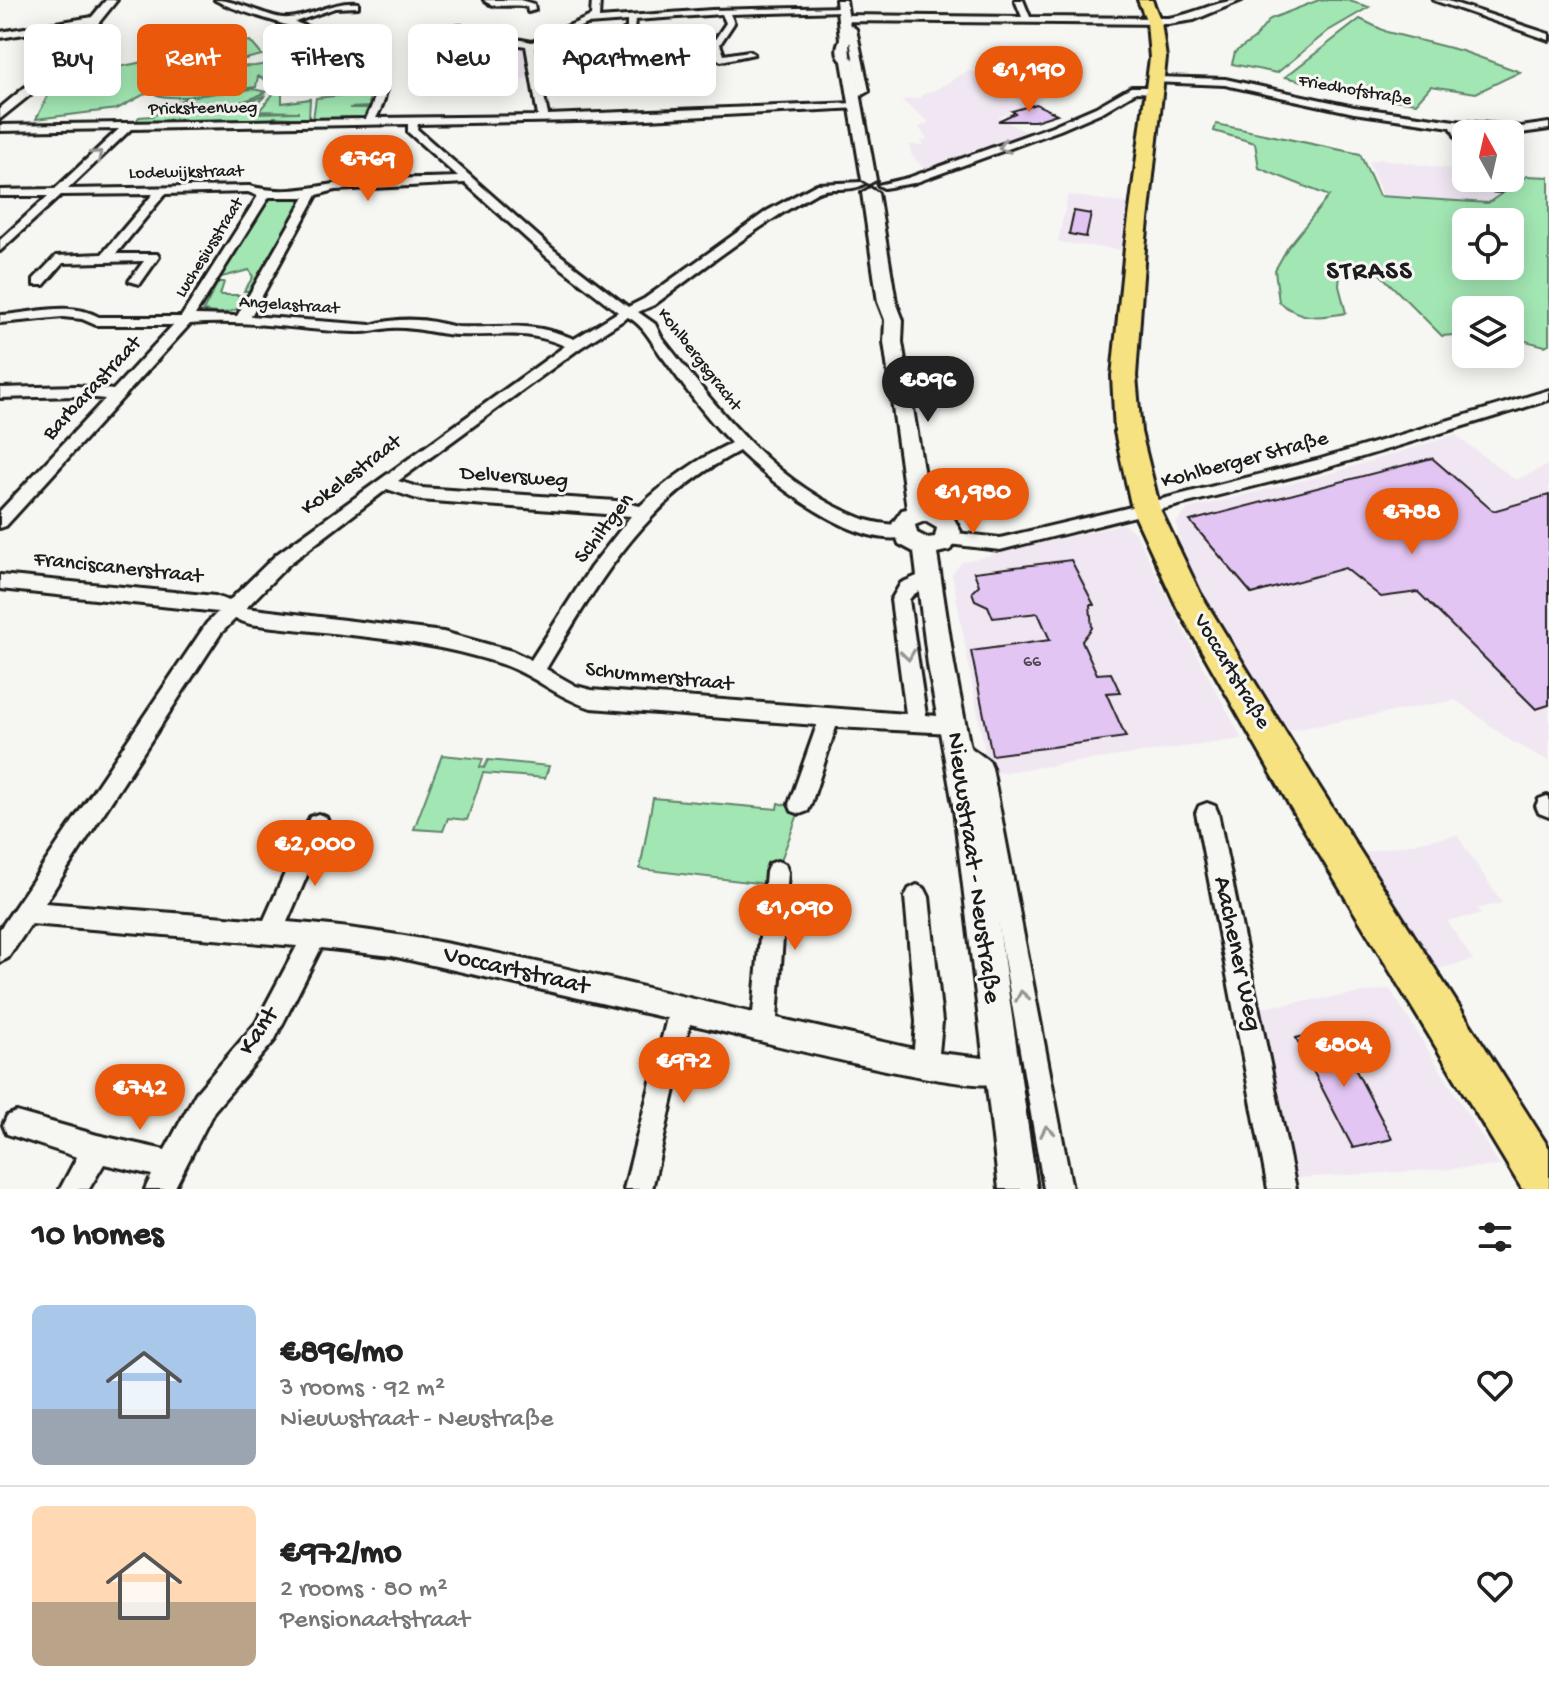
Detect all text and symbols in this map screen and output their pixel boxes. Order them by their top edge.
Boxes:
chip: Buy [24,24,121,96]
chip: Rent [137,24,247,96]
chip: Filters [263,24,392,96]
chip: New [408,24,518,96]
chip: Apartment [534,24,716,96]
pin: €1,190 [964,46,1094,114]
text: €1,190 [993,56,1065,87]
street label: Friedhofstraße [1296,71,1414,111]
street label: Pricksteenweg [147,98,258,120]
north arrow [1452,120,1524,192]
map controls [1452,120,1524,368]
pin: €769 [321,135,415,203]
one-way arrow [998,137,1012,153]
text: €769 [340,145,396,176]
one-way arrow [88,150,103,164]
street label: Lodewijkstraat [129,161,245,184]
street label: Luchesiusstraat [171,193,250,302]
button: locate [1452,208,1524,280]
district label: STRASS [1326,258,1414,289]
street label: Angelastraat [238,292,341,320]
button: layers [1452,296,1524,368]
street label: Kohlbergsgracht [652,304,747,417]
street label: Barbarastraat [37,330,149,447]
pin: €896 [881,356,975,424]
text: €896 [900,366,956,397]
street label: Kohlberger Straße [1159,426,1332,496]
street label: Kokelestraat [297,429,409,522]
street label: Delversweg [457,461,569,495]
pin: €1,980 [908,468,1038,536]
text: €1,980 [935,478,1011,509]
street label: Schiltgen [569,488,641,569]
pin: €788 [1365,488,1459,556]
text: €788 [1383,498,1441,529]
street label: Franciscanerstraat [31,547,206,591]
street label: Voccartstraße [1186,609,1276,735]
one-way arrow [899,649,916,662]
house number: 66 [1023,652,1042,673]
street label: Schummerstraat [584,657,736,699]
street label: Nieuwstraat - Neustraße [938,730,1006,1006]
pin: €2,000 [250,820,380,888]
text: €2,000 [275,830,355,861]
street label: Aachener Weg [1204,874,1268,1034]
pin: €1,090 [730,884,860,952]
text: €1,090 [757,894,833,925]
street label: Voccartstraat [439,940,594,1004]
one-way arrow [1015,989,1032,1002]
street label: Kant [233,1000,289,1062]
pin: €804 [1297,1021,1391,1089]
text: €804 [1316,1031,1372,1062]
pin: €972 [637,1037,731,1105]
text: €972 [657,1047,711,1078]
pin: €742 [93,1064,187,1132]
text: €742 [113,1074,167,1105]
one-way arrow [1039,1124,1056,1137]
icon: filters [1473,1215,1517,1259]
text: 10 homes [32,1217,163,1257]
text: €896/mo [280,1334,403,1374]
icon: home [96,1337,192,1433]
icon: heart [1473,1363,1517,1407]
text: 3 rooms · 92 m² [280,1374,445,1405]
text: Nieuwstraat - Neustraße [280,1405,553,1436]
text: €972/mo [280,1535,402,1575]
icon: home [96,1538,192,1634]
icon: heart [1473,1564,1517,1608]
text: 2 rooms · 80 m² [280,1575,448,1606]
text: Pensionaatstraat [280,1606,470,1637]

